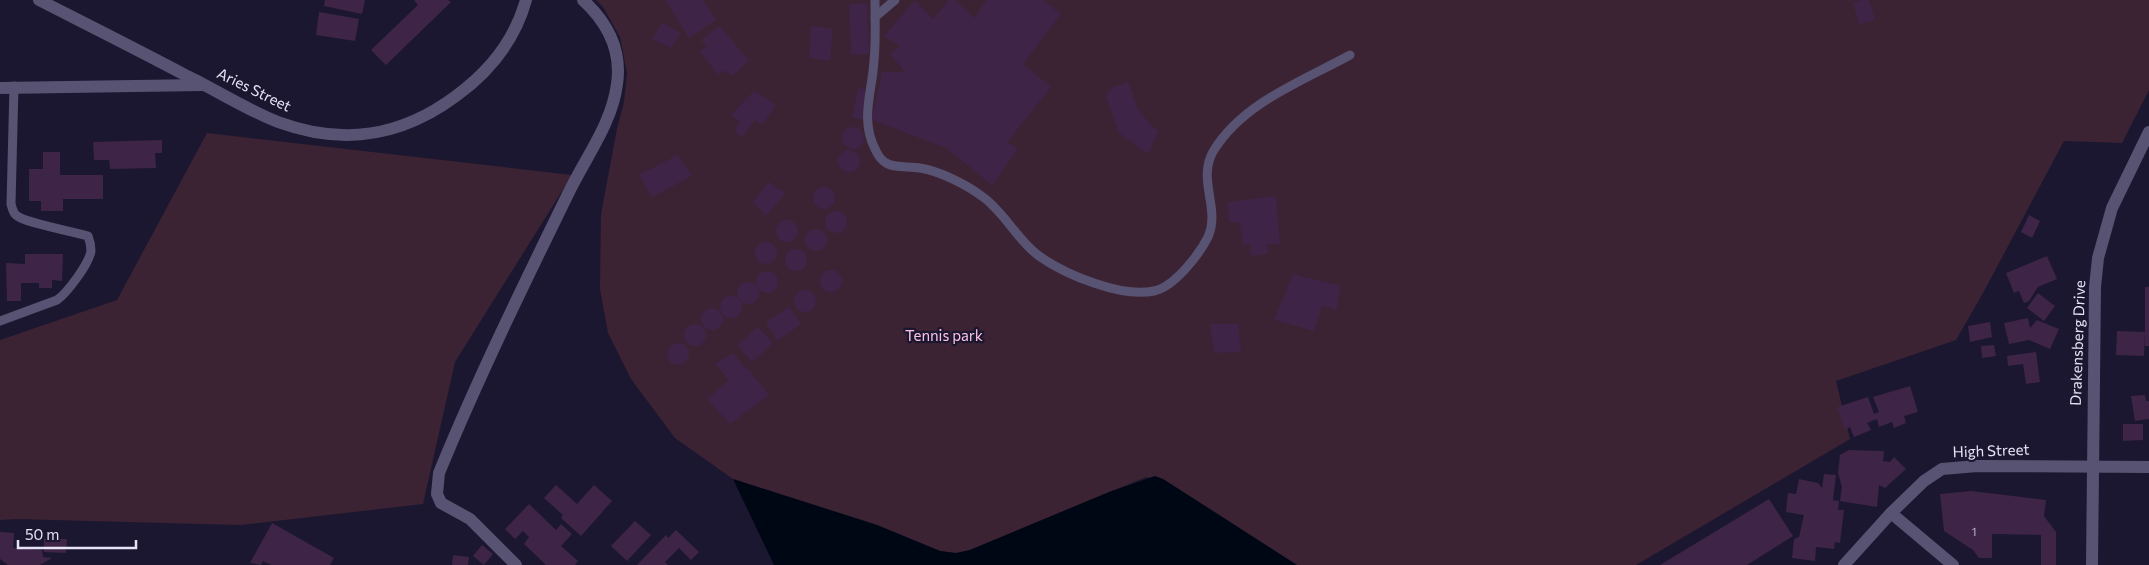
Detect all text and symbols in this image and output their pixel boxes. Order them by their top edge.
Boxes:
street label: Aries Street [214,63,294,115]
street label: Drakensberg Drive [2066,280,2088,406]
park label: Tennis park [905,326,983,344]
street label: High Street [1952,440,2030,460]
scale bar [18,518,135,550]
house number: 1 [1971,524,1977,538]
text: 50 m [25,525,59,543]

